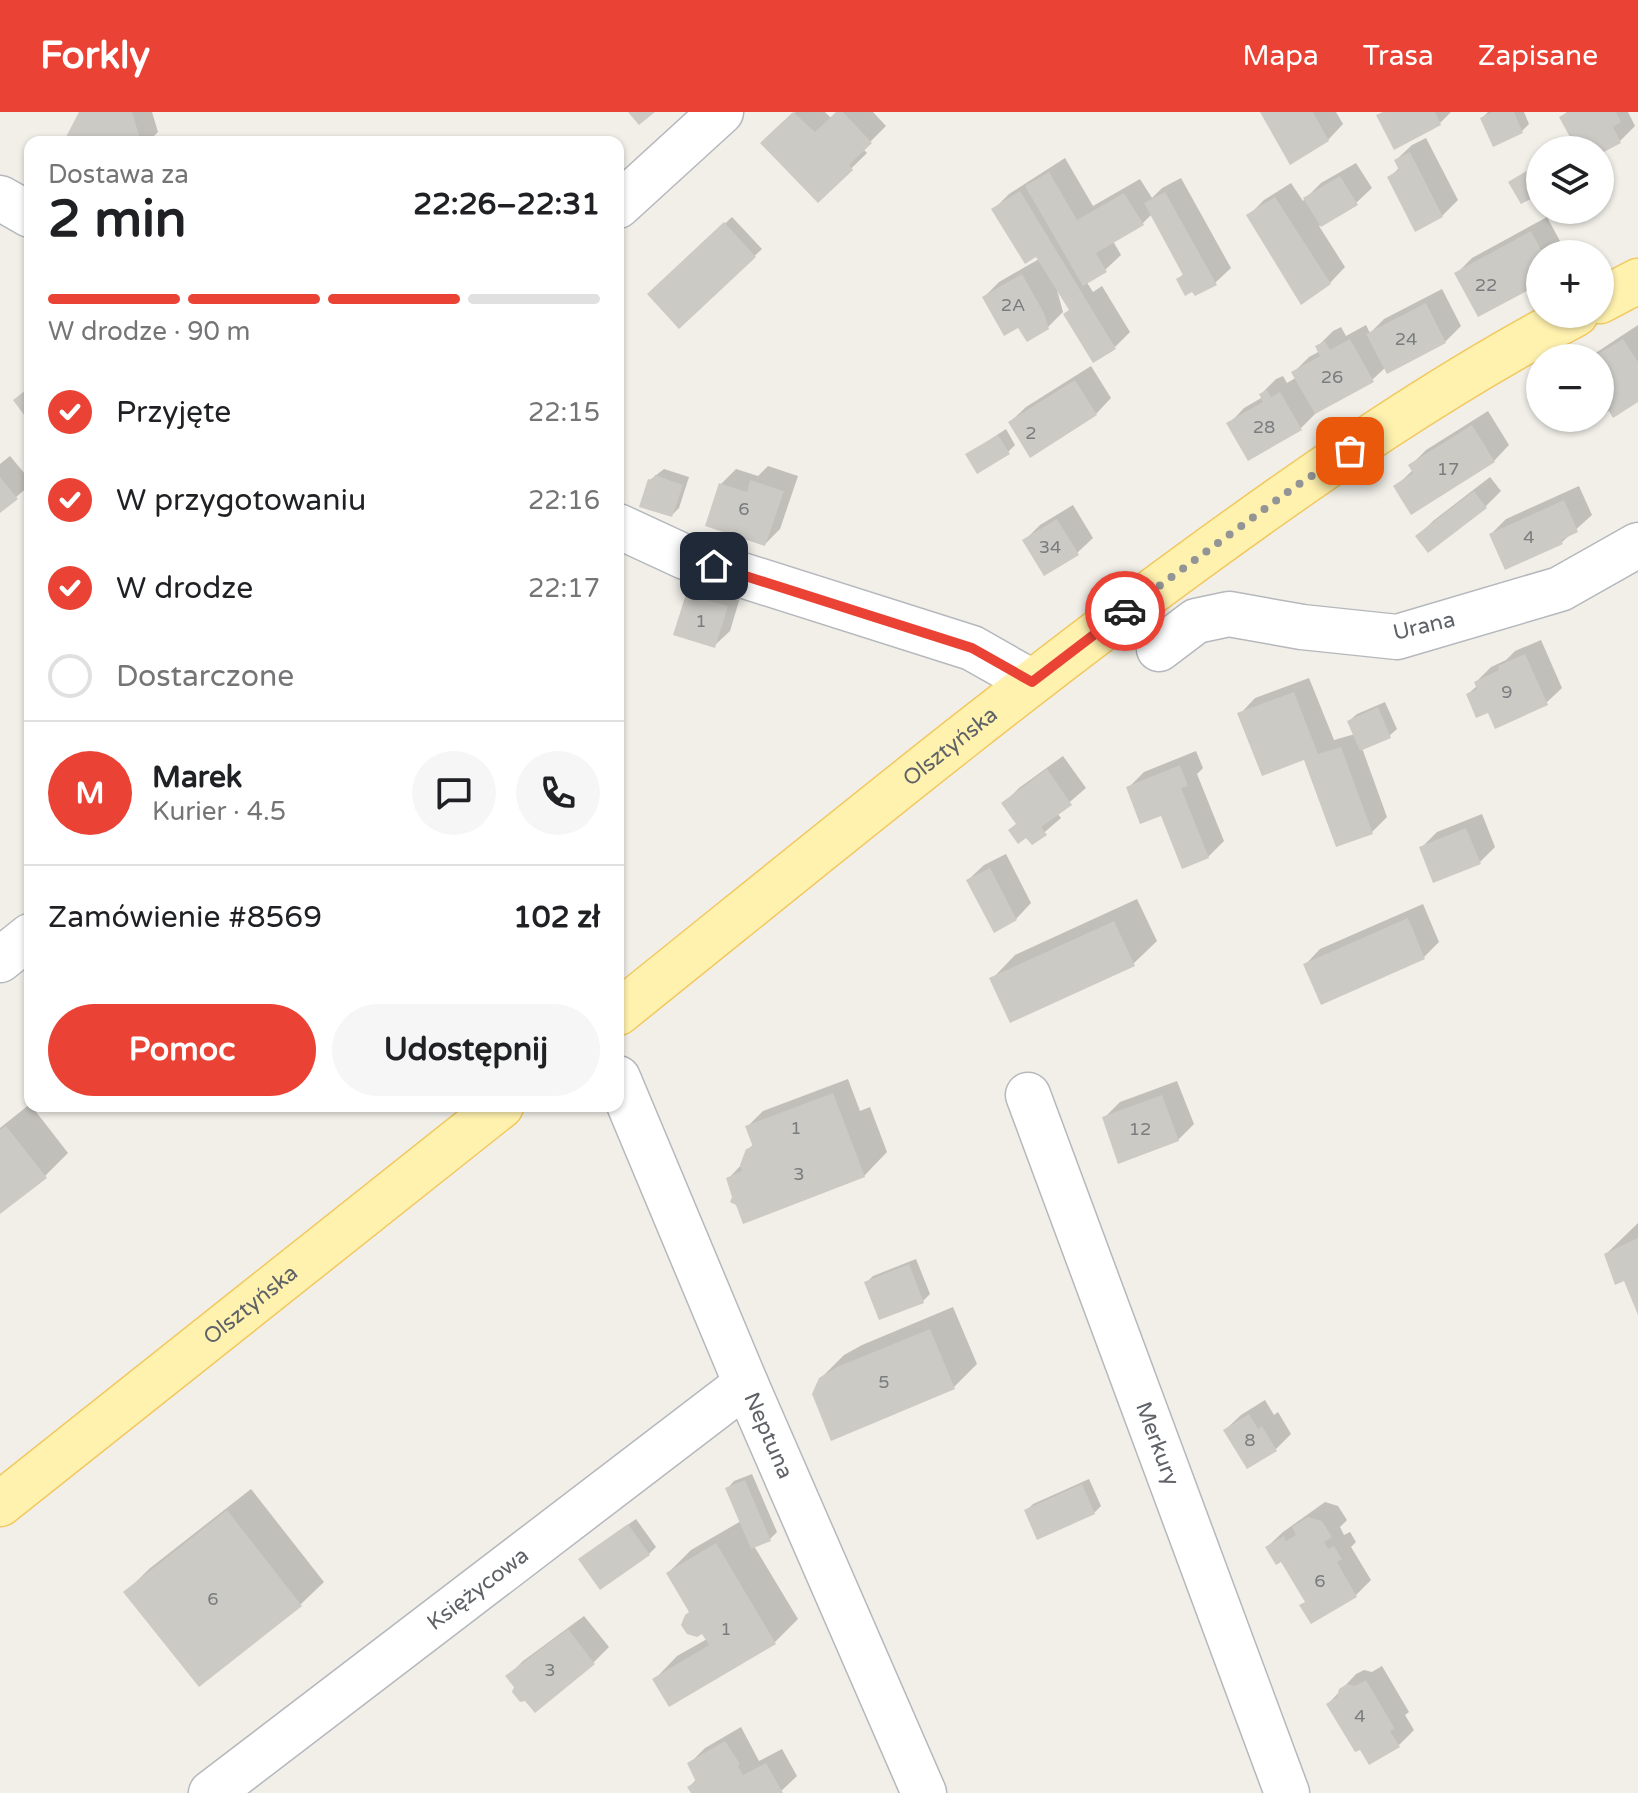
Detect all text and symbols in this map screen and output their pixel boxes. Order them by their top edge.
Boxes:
text: Forkly [40,33,150,79]
text: Mapa [1242,39,1319,73]
text: Trasa [1363,39,1434,73]
text: Zapisane [1478,39,1598,73]
map controls [1526,136,1614,432]
button: layers [1526,136,1614,224]
text: Dostawa za [48,159,189,190]
text: 22:26–22:31 [413,186,600,223]
text: 2 min [48,188,187,251]
button: + [1526,240,1614,328]
house number: 22 [1475,274,1497,296]
house number: 2A [1001,294,1025,316]
text: W drodze · 90 m [48,316,250,347]
house number: 24 [1395,328,1417,350]
button: − [1526,344,1614,432]
house number: 26 [1321,366,1343,388]
icon: check [48,390,92,434]
text: Przyjęte [116,394,231,431]
text: 22:15 [528,397,600,428]
house number: 28 [1253,416,1275,438]
pin [1316,417,1384,485]
house number: 2 [1025,422,1037,444]
icon: bag [1328,429,1372,473]
house number: 17 [1437,458,1459,480]
icon: check [48,478,92,522]
text: W przygotowaniu [116,482,366,519]
text: 22:16 [528,485,600,516]
house number: 6 [738,498,750,520]
house number: 4 [1523,526,1535,548]
pin [680,532,748,600]
house number: 34 [1039,536,1061,558]
icon: home [692,544,736,588]
icon: check [48,566,92,610]
text: W drodze [116,570,253,607]
courier [1085,571,1165,651]
text: 22:17 [528,573,600,604]
icon: car [1103,589,1147,633]
street label: Urana [1390,606,1458,646]
house number: 1 [695,610,707,632]
text: Dostarczone [116,658,294,695]
house number: 9 [1501,681,1513,703]
street label: Olsztyńska [898,701,1003,792]
button: chat [412,751,496,835]
button: phone [516,751,600,835]
text: Marek [152,759,242,796]
text: M [76,775,104,812]
text: Kurier · 4.5 [152,796,286,827]
text: Zamówienie #8569 [48,899,322,936]
text: 102 zł [513,899,600,936]
button: Pomoc [48,1004,316,1096]
button: Udostępnij [332,1004,600,1096]
house number: 1 [790,1117,802,1139]
house number: 12 [1129,1118,1151,1140]
house number: 3 [793,1163,805,1185]
street label: Olsztyńska [198,1260,303,1350]
house number: 5 [878,1371,890,1393]
street label: Neptuna [738,1389,799,1483]
street label: Merkury [1130,1398,1185,1489]
house number: 8 [1244,1429,1256,1451]
street label: Księżycowa [422,1542,534,1636]
house number: 6 [1314,1570,1326,1592]
house number: 6 [207,1588,219,1610]
house number: 1 [720,1618,732,1640]
house number: 3 [544,1659,556,1681]
house number: 4 [1354,1705,1366,1727]

